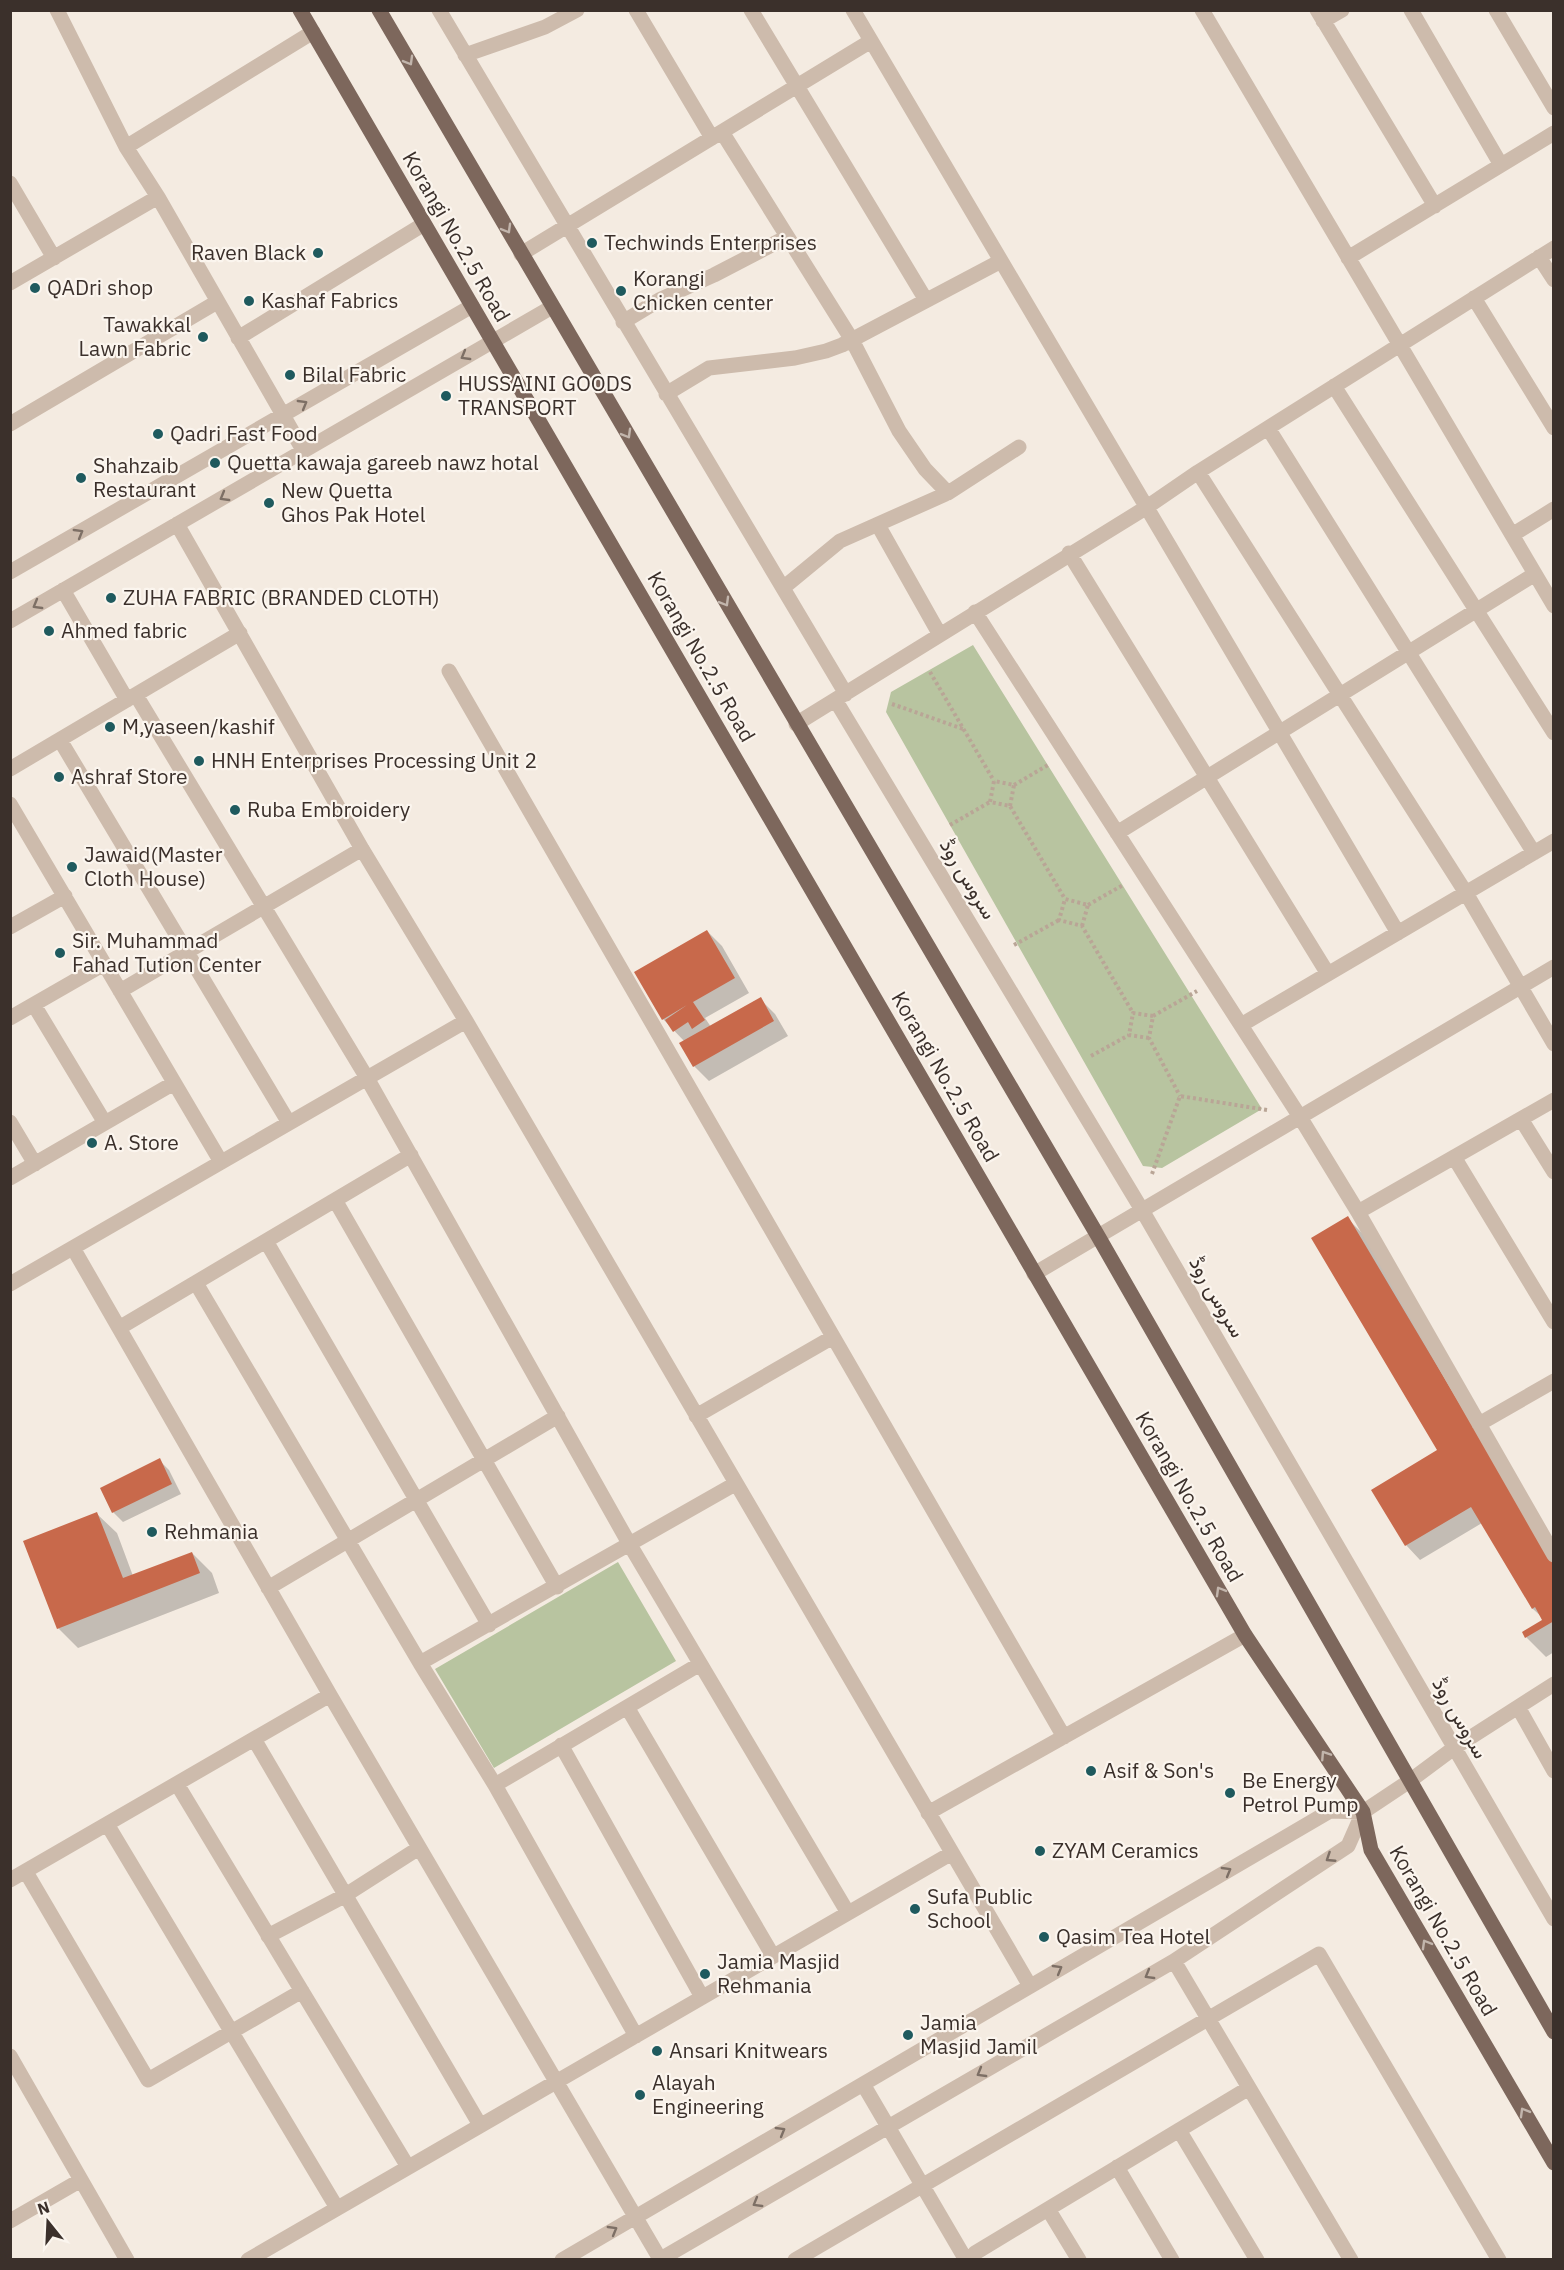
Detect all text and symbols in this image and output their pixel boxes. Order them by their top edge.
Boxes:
one-way arrow [401,55,413,65]
street label: Korangi No.2.5 Road [397,146,517,327]
one-way arrow [500,223,511,233]
place label: Techwinds Enterprises [604,228,817,256]
marker: Techwinds Enterprises [585,236,599,250]
place label: Raven Black [191,238,306,266]
marker: Raven Black [311,246,325,260]
place label: Korangi Chicken center [633,264,774,316]
place label: QADri shop [47,273,153,301]
marker: QADri shop [28,281,42,295]
marker: Korangi Chicken center [614,284,628,298]
place label: Kashaf Fabrics [261,286,398,314]
marker: Kashaf Fabrics [242,294,256,308]
place label: Tawakkal Lawn Fabric [79,310,191,362]
marker: Tawakkal Lawn Fabric [196,330,210,344]
one-way arrow [461,349,471,361]
place label: Bilal Fabric [302,360,406,388]
marker: Bilal Fabric [283,368,297,382]
place label: HUSSAINI GOODS TRANSPORT [458,369,632,421]
marker: HUSSAINI GOODS TRANSPORT [439,389,453,403]
one-way arrow [297,400,307,411]
place label: Qadri Fast Food [170,419,318,447]
marker: Qadri Fast Food [151,427,165,441]
one-way arrow [619,428,631,438]
place label: Quetta kawaja gareeb nawz hotal [227,448,539,476]
place label: Shahzaib Restaurant [93,451,196,503]
marker: Quetta kawaja gareeb nawz hotal [208,456,222,470]
marker: Shahzaib Restaurant [74,471,88,485]
place label: New Quetta Ghos Pak Hotel [281,476,426,528]
one-way arrow [219,489,230,501]
marker: New Quetta Ghos Pak Hotel [262,496,276,510]
one-way arrow [73,528,84,540]
street label: Korangi No.2.5 Road [642,566,762,747]
place label: ZUHA FABRIC (BRANDED CLOTH) [123,583,440,611]
marker: ZUHA FABRIC (BRANDED CLOTH) [104,591,118,605]
one-way arrow [718,596,729,607]
one-way arrow [33,598,43,610]
place label: Ahmed fabric [61,616,187,644]
marker: Ahmed fabric [42,624,56,638]
place label: M,yaseen/kashif [122,712,275,740]
marker: M,yaseen/kashif [103,720,117,734]
place label: HNH Enterprises Processing Unit 2 [211,746,537,774]
marker: HNH Enterprises Processing Unit 2 [192,754,206,768]
place label: Ashraf Store [71,762,188,790]
marker: Ashraf Store [52,770,66,784]
place label: Ruba Embroidery [247,795,411,823]
marker: Ruba Embroidery [228,803,242,817]
street label: سروس روڈ [934,833,1004,924]
place label: Jawaid(Master Cloth House) [84,840,223,892]
marker: Jawaid(Master Cloth House) [65,860,79,874]
place label: Sir. Muhammad Fahad Tution Center [72,926,262,978]
marker: Sir. Muhammad Fahad Tution Center [53,946,67,960]
street label: Korangi No.2.5 Road [886,986,1006,1167]
place label: A. Store [104,1128,179,1156]
marker: A. Store [85,1136,99,1150]
street label: سروس روڈ [1183,1251,1252,1342]
street label: Korangi No.2.5 Road [1130,1406,1250,1587]
place label: Rehmania [164,1517,259,1545]
marker: Rehmania [145,1525,159,1539]
one-way arrow [1215,1586,1227,1597]
street label: سروس روڈ [1426,1672,1495,1763]
one-way arrow [1321,1750,1332,1761]
place label: Asif & Son's [1103,1756,1214,1784]
marker: Asif & Son's [1084,1764,1098,1778]
place label: Be Energy Petrol Pump [1242,1766,1358,1818]
marker: Be Energy Petrol Pump [1223,1786,1237,1800]
place label: ZYAM Ceramics [1052,1836,1199,1864]
street label: Korangi No.2.5 Road [1384,1840,1504,2021]
marker: ZYAM Ceramics [1033,1844,1047,1858]
one-way arrow [1326,1851,1337,1862]
one-way arrow [1221,1867,1231,1878]
place label: Sufa Public School [927,1882,1032,1934]
marker: Sufa Public School [908,1902,922,1916]
place label: Qasim Tea Hotel [1056,1922,1211,1950]
marker: Qasim Tea Hotel [1037,1930,1051,1944]
one-way arrow [1422,1940,1433,1950]
place label: Jamia Masjid Rehmania [717,1947,840,1999]
one-way arrow [1052,1965,1062,1977]
marker: Jamia Masjid Rehmania [698,1967,712,1981]
one-way arrow [1145,1968,1155,1980]
place label: Jamia Masjid Jamil [920,2008,1038,2060]
marker: Jamia Masjid Jamil [901,2028,915,2042]
place label: Ansari Knitwears [669,2036,828,2064]
marker: Ansari Knitwears [650,2044,664,2058]
one-way arrow [976,2066,987,2078]
place label: Alayah Engineering [652,2068,763,2120]
marker: Alayah Engineering [633,2088,647,2102]
one-way arrow [1520,2108,1531,2118]
one-way arrow [775,2127,785,2139]
north arrow [18,2192,78,2252]
text: N [35,2196,52,2219]
one-way arrow [753,2196,763,2207]
one-way arrow [607,2226,617,2237]

